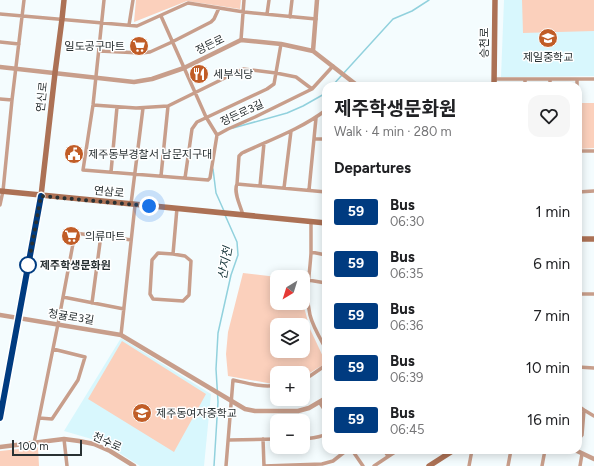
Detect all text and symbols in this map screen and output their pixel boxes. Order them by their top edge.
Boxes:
school or university icon: 제일중학교 [537,27,559,49]
street label: 승천로 [478,28,491,58]
street label: 정든로 [194,33,226,57]
supermarket icon: 일도공구마트 [128,35,150,57]
place label: 일도공구마트 [64,40,125,53]
place label: 제일중학교 [523,51,573,64]
restaurant icon: 세부식당 [188,63,210,85]
place label: 세부식당 [213,68,253,81]
street label: 연신로 [34,81,50,113]
button: heart [528,95,570,137]
street label: 정든로3길 [218,97,266,129]
text: 제주학생문화원 [334,97,456,120]
text: Walk · 4 min · 280 m [334,124,452,139]
public building icon: 제주동부경찰서 남문지구대 [63,143,85,165]
place label: 제주동부경찰서 남문지구대 [88,148,212,161]
text: Departures [334,159,411,177]
street label: 연삼로 [93,184,125,200]
your location [139,196,159,216]
text: Bus [390,196,415,214]
text: 59 [348,203,364,220]
text: 1 min [535,203,570,221]
text: 06:30 [390,214,424,229]
supermarket icon: 의류마트 [60,225,82,247]
place label: 의류마트 [85,230,125,243]
water label: 산지천 [215,244,235,281]
text: Bus [390,248,415,266]
text: 59 [348,255,364,272]
text: 6 min [533,255,570,273]
marker: 제주학생문화원 [19,256,37,274]
place label: 제주학생문화원 [40,259,111,272]
text: 06:35 [390,266,424,281]
north arrow [270,270,310,310]
map controls [270,270,310,454]
text: Bus [390,300,415,318]
street label: 청귤로3길 [47,307,95,327]
text: 59 [348,307,364,324]
text: 7 min [534,307,570,325]
button: layers [270,318,310,358]
text: 06:36 [390,318,423,333]
text: Bus [390,352,415,370]
text: 59 [348,359,364,376]
text: 10 min [526,359,570,377]
button: + [270,366,310,406]
text: 06:39 [390,370,423,385]
school or university icon: 제주동여자중학교 [131,402,153,424]
text: Bus [390,404,415,422]
place label: 제주동여자중학교 [156,407,237,420]
text: 59 [348,411,364,428]
text: 16 min [527,411,570,429]
button: − [270,414,310,454]
text: 06:45 [390,422,425,437]
street label: 천수로 [90,430,124,454]
scale bar [12,438,82,457]
text: 100 m [18,440,49,453]

